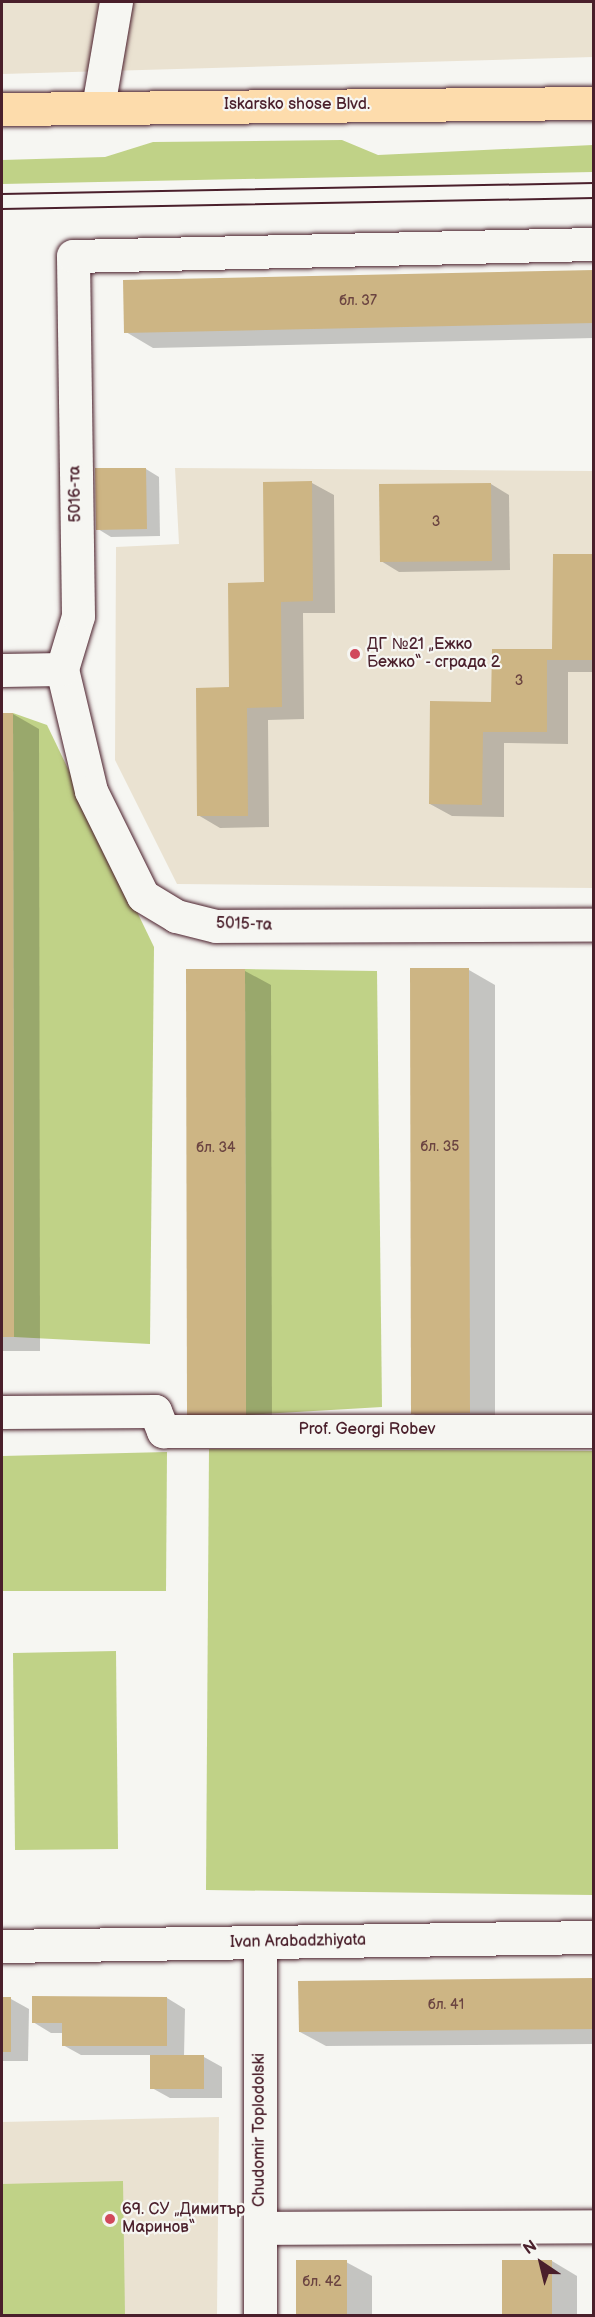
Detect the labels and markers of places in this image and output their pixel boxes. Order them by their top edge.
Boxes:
place label: ДГ №21 „Ежко Бежко“ - сграда 2 [367,635,502,673]
marker: ДГ №21 „Ежко Бежко“ - сграда 2 [348,647,362,661]
place label: 69. СУ „Димитър Маринов“ [122,2200,245,2238]
marker: 69. СУ „Димитър Маринов“ [103,2212,117,2226]

